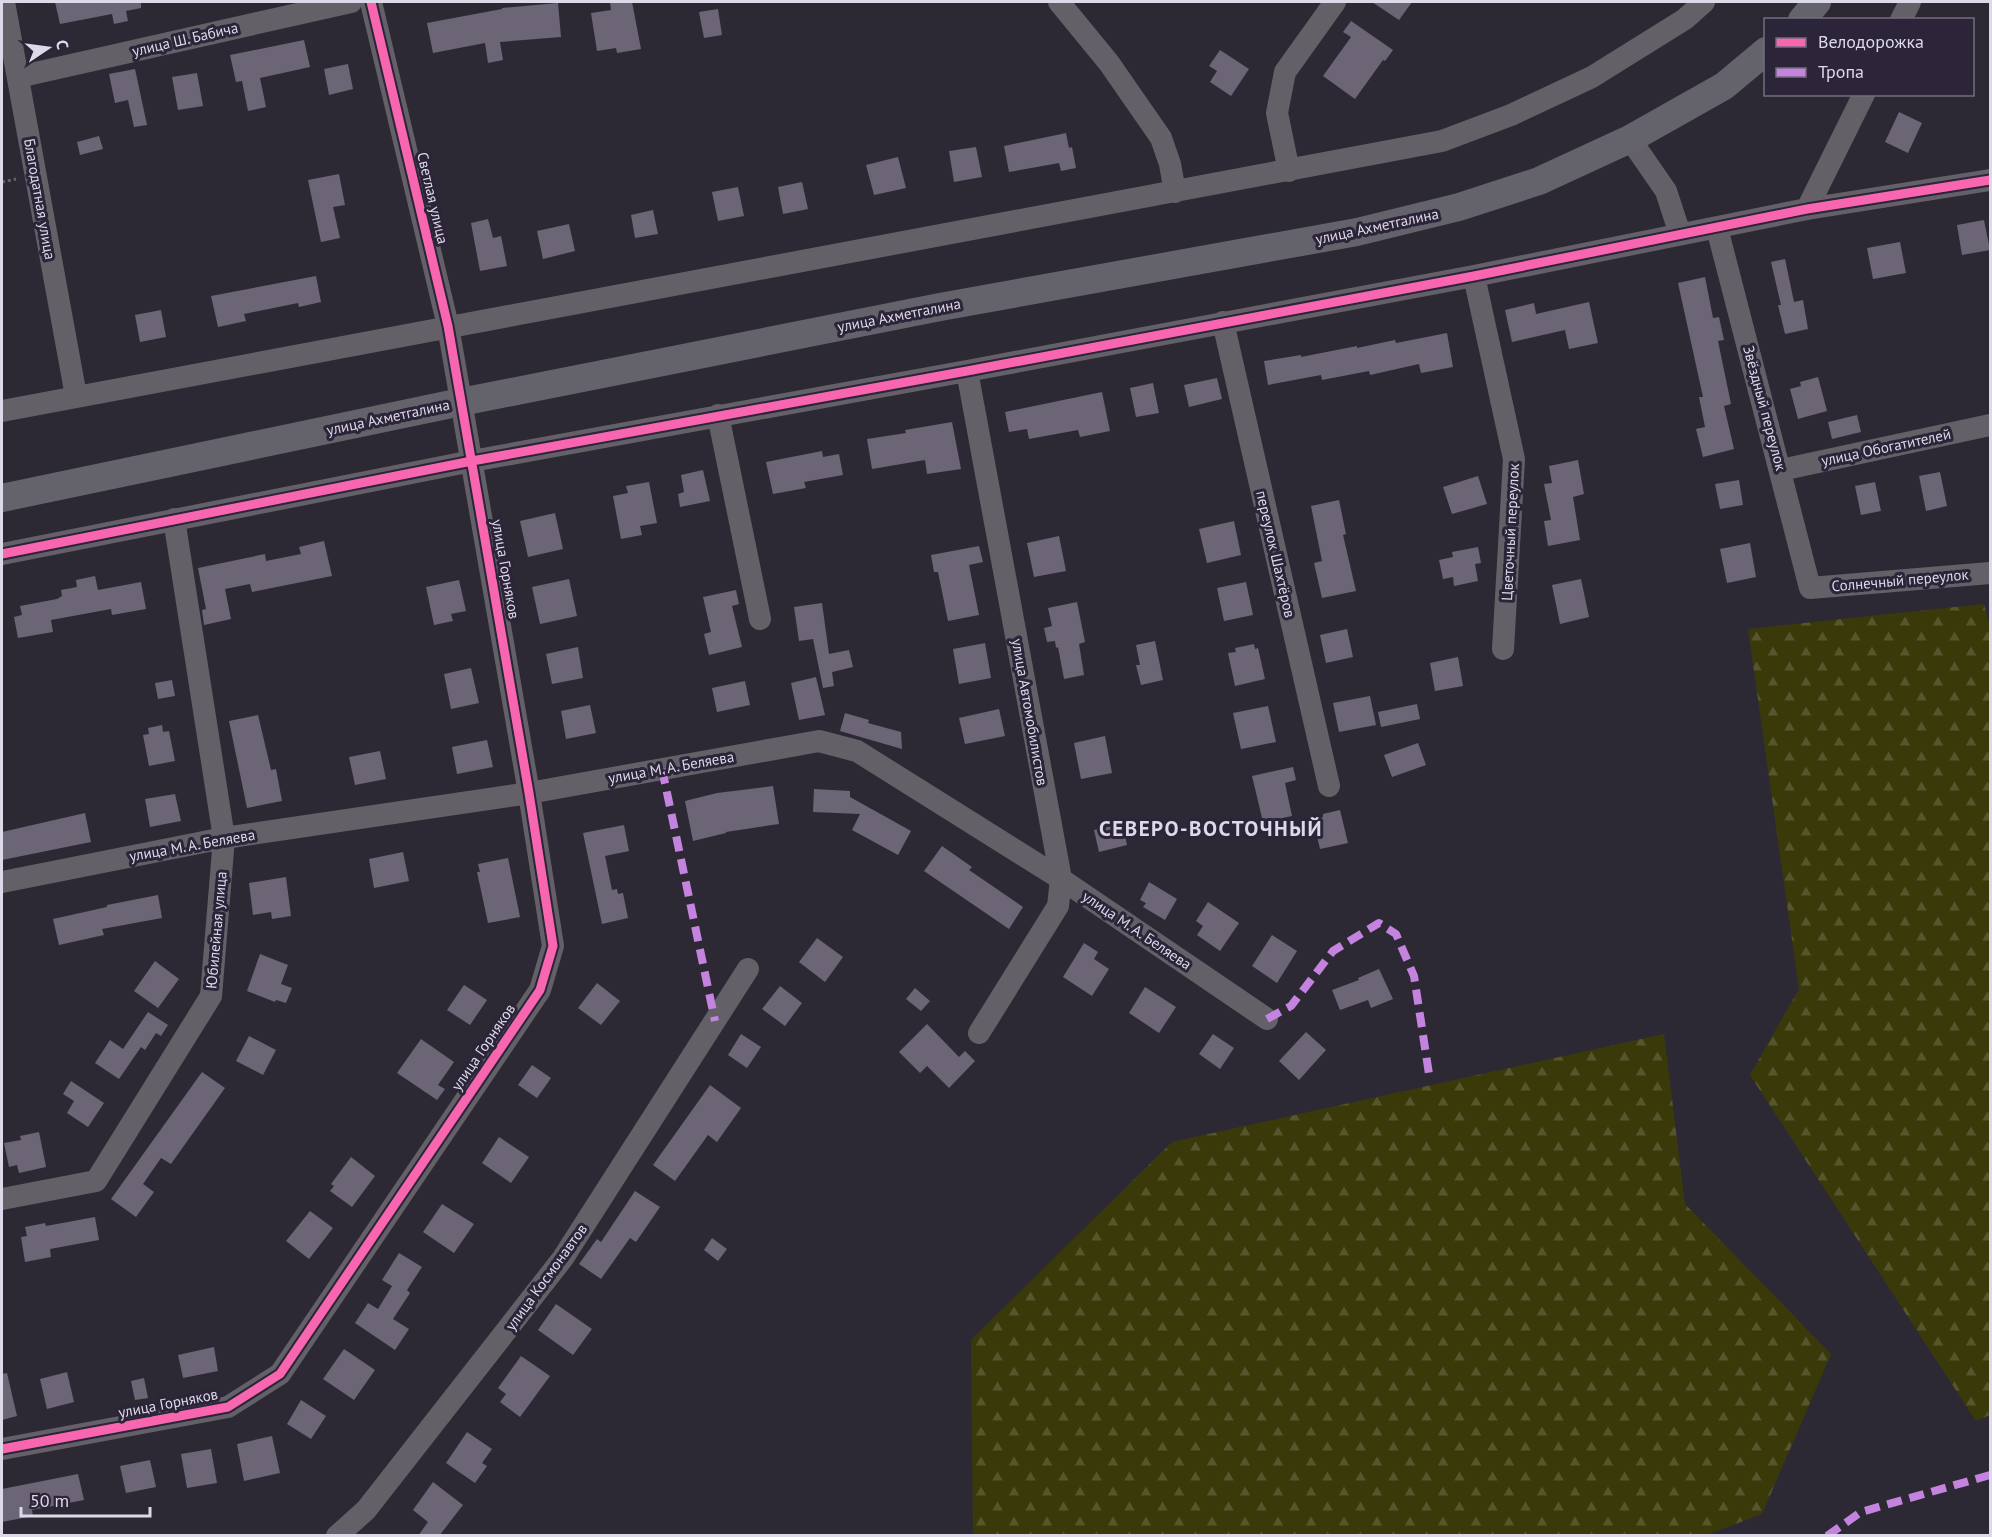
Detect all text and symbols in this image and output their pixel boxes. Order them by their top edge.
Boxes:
north arrow [18,18,78,78]
street label: улица Ш. Бабича [130,18,240,60]
legend [1764,18,1974,96]
text: Велодорожка [1818,30,1924,53]
text: С [52,38,73,51]
text: Тропа [1818,60,1864,83]
street label: Благодатная улица [20,137,60,261]
street label: Светлая улица [413,150,453,246]
street label: улица Ахметгалина [1314,204,1440,248]
street label: улица Ахметгалина [836,294,962,336]
street label: Звёздный переулок [1739,343,1791,473]
street label: улица Ахметгалина [325,395,451,439]
street label: улица Обогатителей [1819,424,1953,470]
street label: Цветочный переулок [1497,462,1523,601]
street label: переулок Шахтёров [1252,489,1300,619]
street label: улица Горняков [488,518,524,620]
street label: Солнечный переулок [1831,564,1970,595]
street label: улица Автомобилистов [1008,637,1052,787]
street label: улица М. А. Беляева [607,747,735,787]
district label: СЕВЕРО-ВОСТОЧНЫЙ [1099,815,1323,842]
street label: улица М. А. Беляева [128,825,256,865]
street label: Юбилейная улица [201,870,231,990]
street label: улица М. А. Беляева [1079,886,1195,974]
street label: улица Горняков [447,1000,519,1094]
street label: улица Космонавтов [501,1220,591,1334]
street label: улица Горняков [117,1384,219,1422]
scale bar [21,1480,150,1518]
text: 50 m [30,1489,69,1512]

